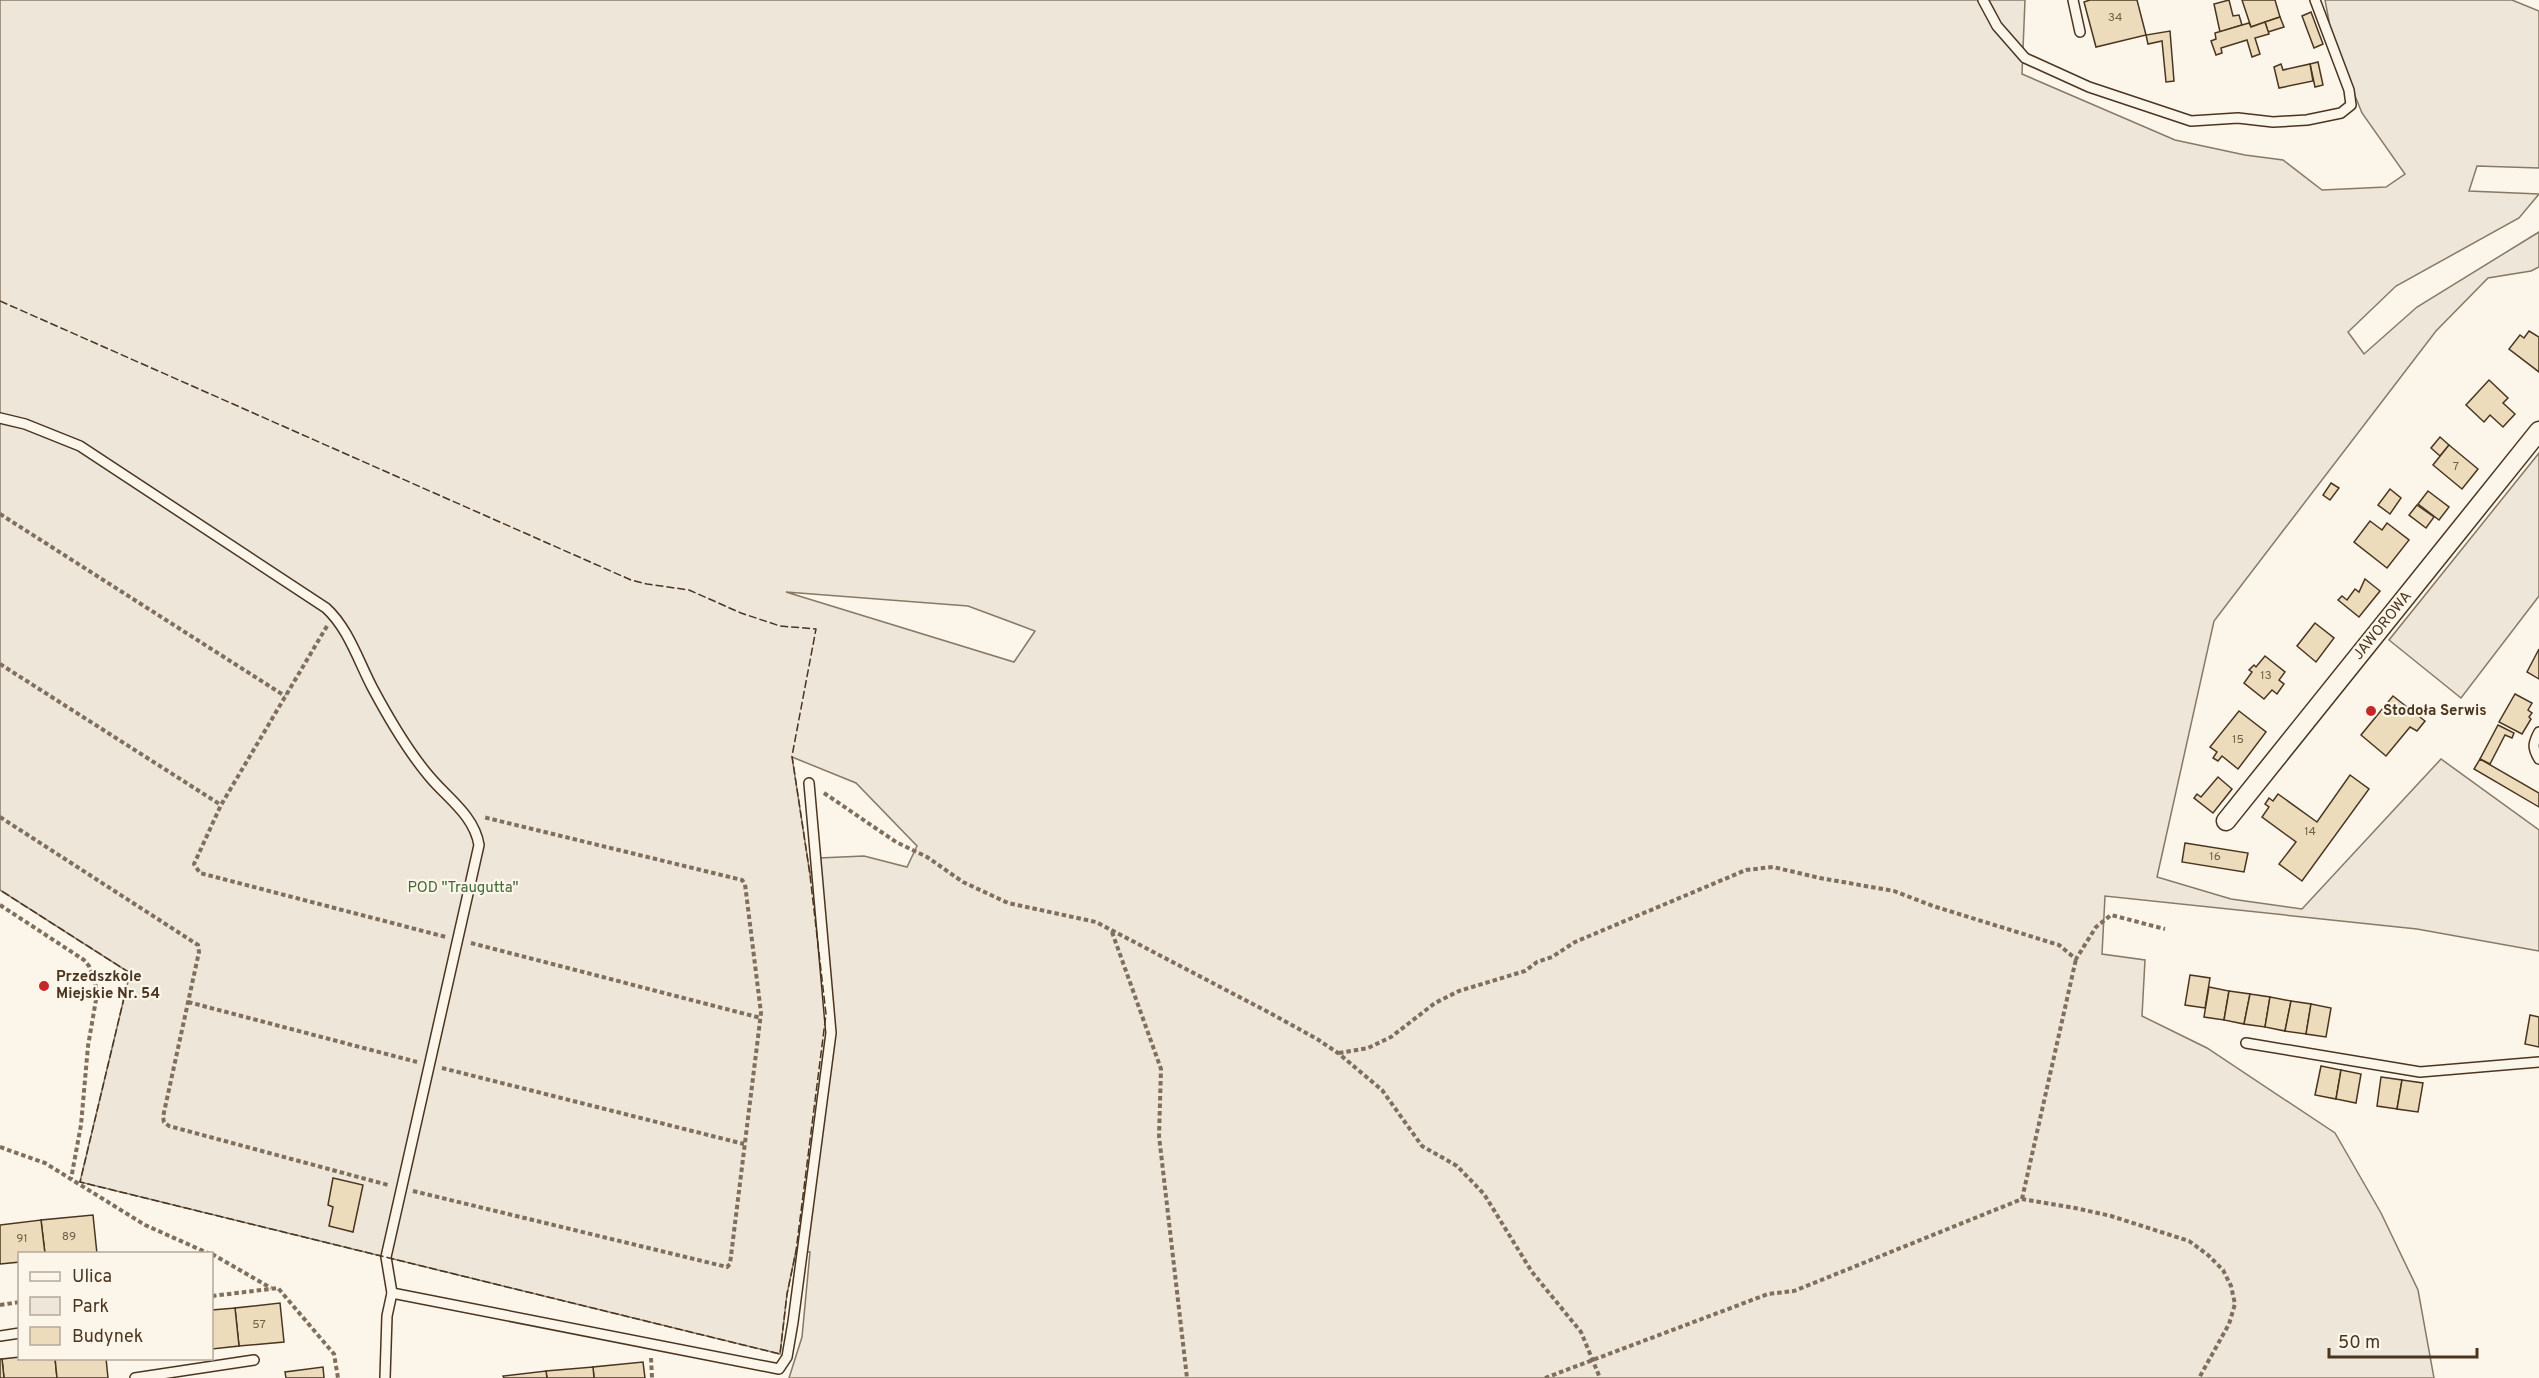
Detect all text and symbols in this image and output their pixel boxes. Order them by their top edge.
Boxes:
house number: 34 [2108,10,2122,26]
house number: 7 [2453,459,2459,475]
street label: JAWOROWA [2349,588,2417,664]
house number: 13 [2260,668,2272,684]
place label: Stodoła Serwis [2383,702,2487,721]
marker: Stodoła Serwis [2364,704,2378,718]
house number: 15 [2232,732,2244,748]
house number: 14 [2304,824,2316,840]
house number: 16 [2209,849,2221,865]
park label: POD "Traugutta" [407,879,519,898]
place label: Przedszkole Miejskie Nr. 54 [56,968,160,1004]
marker: Przedszkole Miejskie Nr. 54 [37,979,51,993]
house number: 89 [62,1229,76,1245]
house number: 91 [16,1231,28,1247]
legend [18,1252,213,1360]
text: Ulica [72,1266,112,1289]
text: Park [72,1296,109,1319]
house number: 57 [252,1317,266,1333]
scale bar [2329,1321,2478,1359]
text: Budynek [72,1326,143,1349]
text: 50 m [2338,1332,2380,1355]

